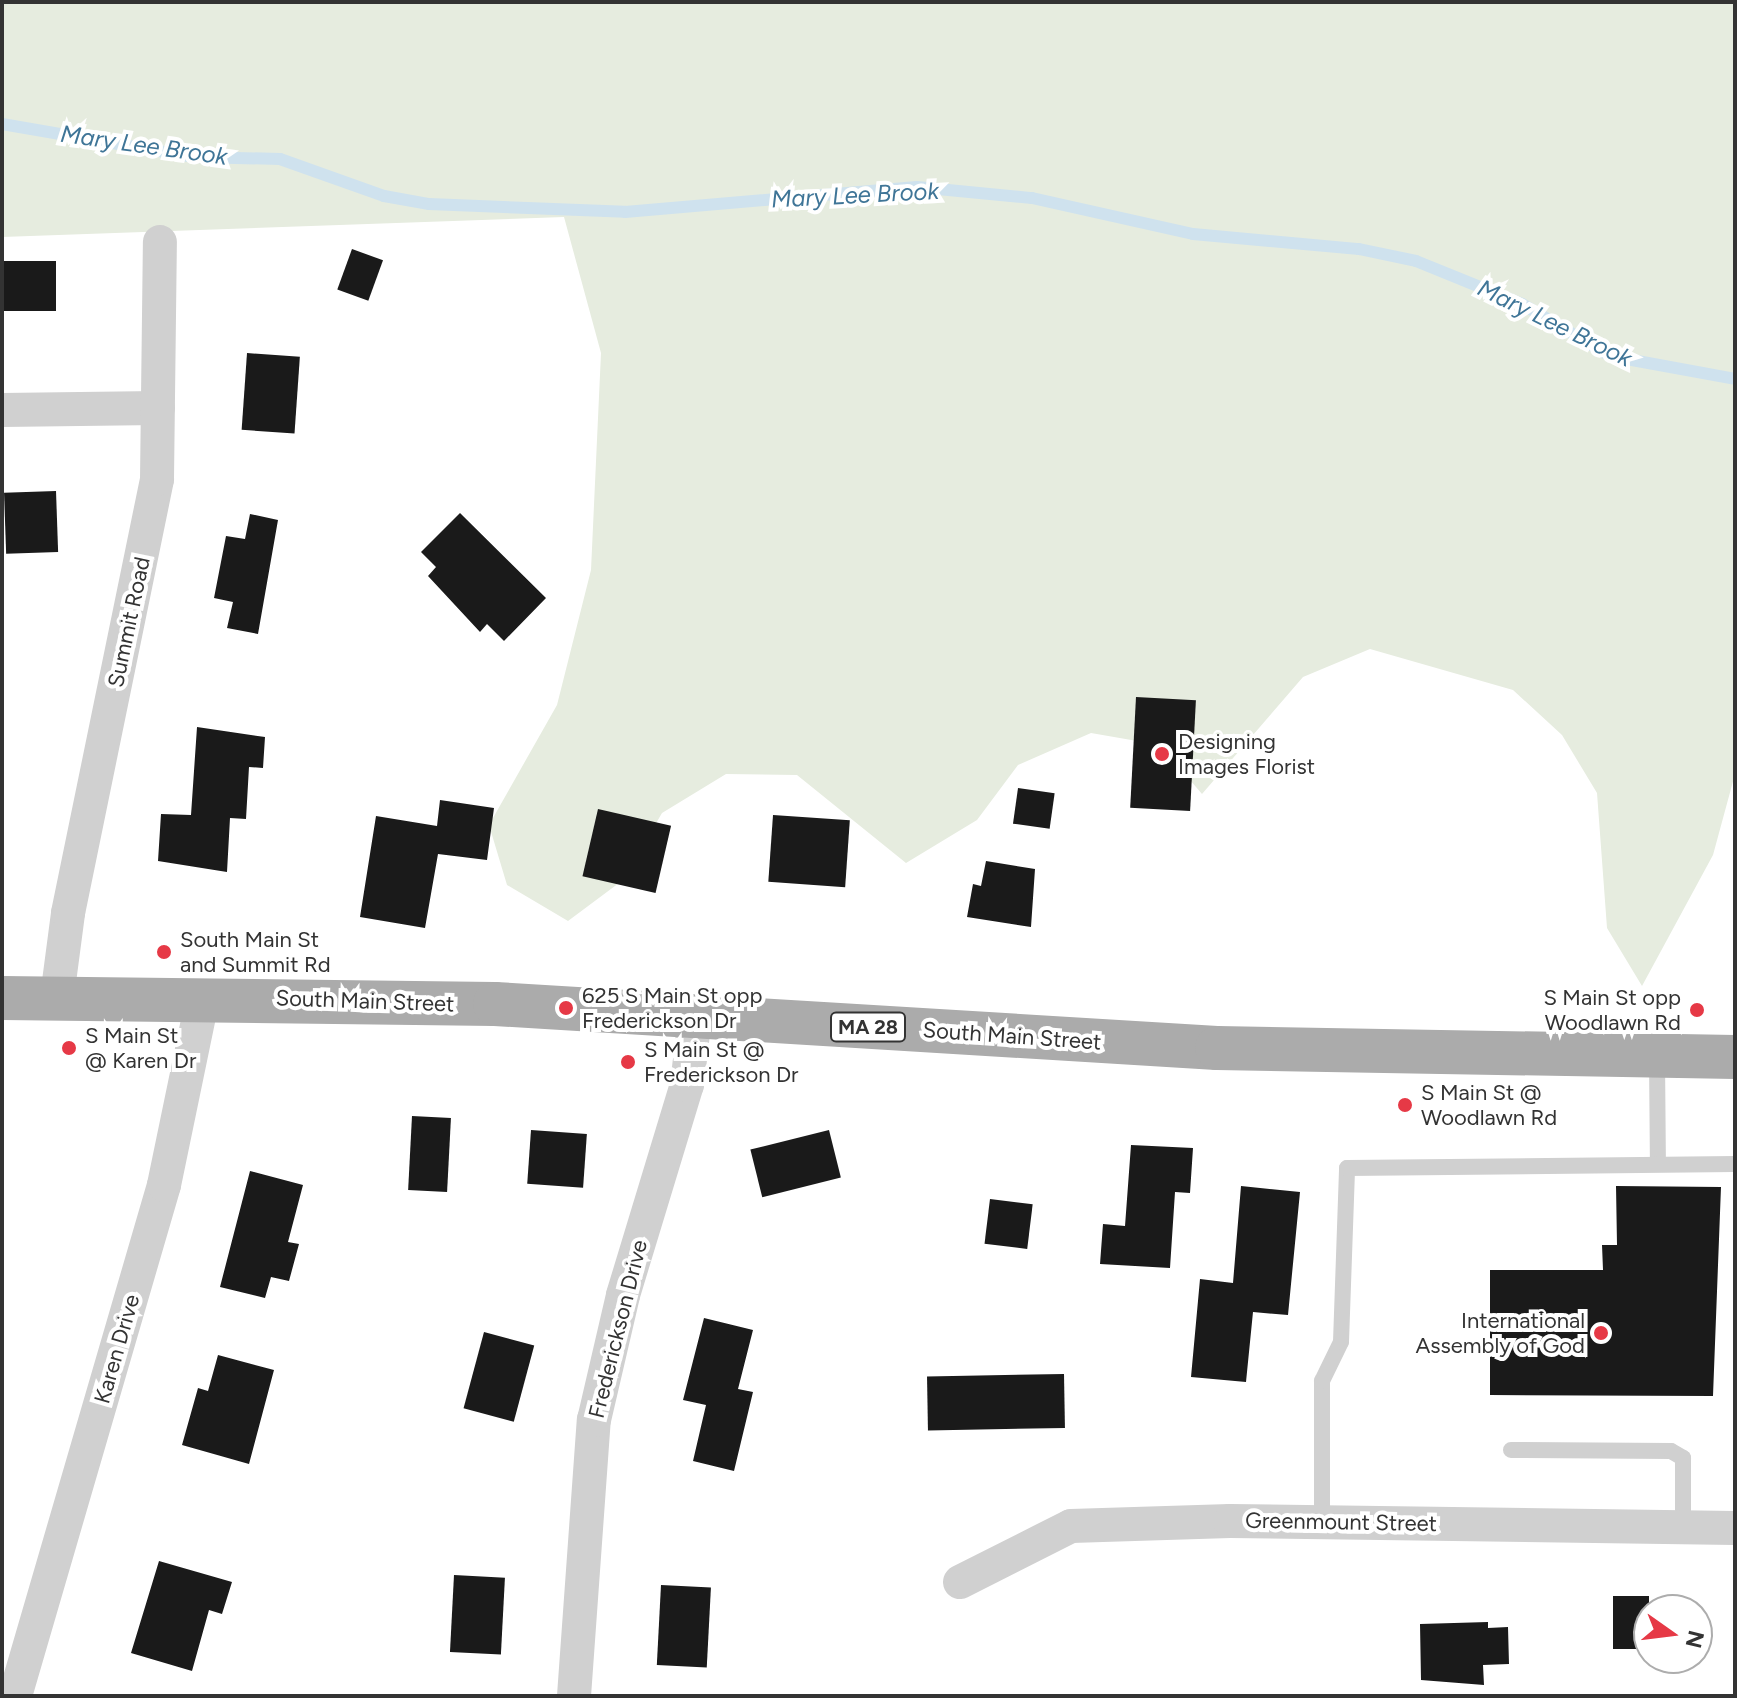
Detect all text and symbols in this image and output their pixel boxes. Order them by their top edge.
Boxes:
water label: Mary Lee Brook [59,119,229,171]
water label: Mary Lee Brook [770,176,940,214]
water label: Mary Lee Brook [1473,273,1637,373]
street label: Summit Road [102,554,156,690]
place label: Designing Images Florist [1178,728,1315,780]
marker: Designing Images Florist [1153,745,1171,763]
place label: South Main St and Summit Rd [180,926,331,978]
marker: South Main St and Summit Rd [155,943,173,961]
place label: 625 S Main St opp Frederickson Dr [582,982,762,1034]
place label: S Main St opp Woodlawn Rd [1543,984,1681,1036]
street label: South Main Street [275,985,455,1017]
marker: 625 S Main St opp Frederickson Dr [557,999,575,1017]
marker: S Main St opp Woodlawn Rd [1688,1001,1706,1019]
road number: MA 28 [830,1011,906,1043]
street label: South Main Street [922,1017,1102,1055]
place label: S Main St @ Karen Dr [85,1022,196,1074]
place label: S Main St @ Frederickson Dr [644,1036,798,1088]
marker: S Main St @ Karen Dr [60,1039,78,1057]
marker: S Main St @ Frederickson Dr [619,1053,637,1071]
place label: S Main St @ Woodlawn Rd [1421,1079,1557,1130]
marker: S Main St @ Woodlawn Rd [1396,1096,1414,1114]
street label: Frederickson Drive [583,1237,653,1421]
street label: Karen Drive [89,1291,145,1407]
place label: International Assembly of God [1415,1307,1585,1358]
marker: International Assembly of God [1592,1324,1610,1342]
street label: Greenmount Street [1245,1507,1437,1537]
north arrow [1633,1594,1713,1674]
text: N [1680,1628,1710,1651]

